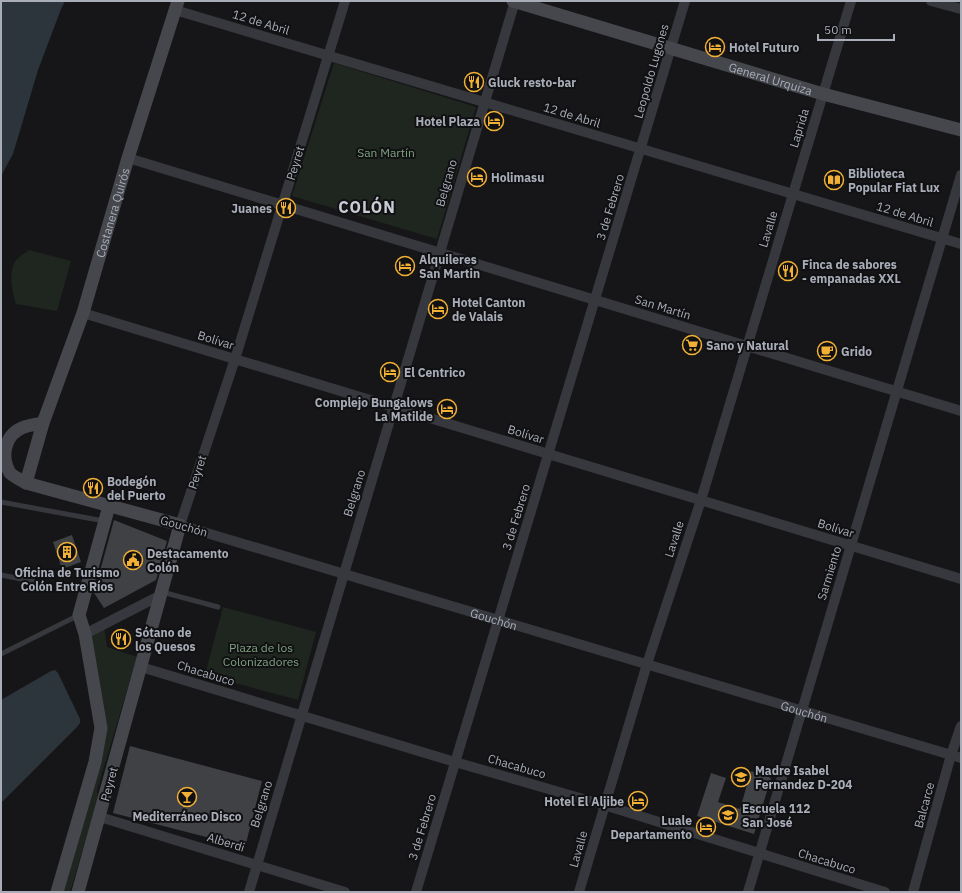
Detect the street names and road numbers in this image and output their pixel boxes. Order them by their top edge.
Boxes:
street label: 12 de Abril [231,6,291,38]
street label: Leopoldo Lugones [630,22,672,120]
street label: General Urquiza [727,59,815,98]
street label: 12 de Abril [542,99,602,131]
street label: Laprida [786,106,812,149]
street label: Peyret [283,144,307,182]
street label: Belgrano [432,157,460,208]
street label: Costanera Quirós [92,166,132,259]
street label: 3 de Febrero [593,172,627,242]
street label: 12 de Abril [875,198,935,230]
street label: Lavalle [755,208,781,249]
street label: San Martín [633,291,693,323]
street label: Bolívar [196,327,237,353]
street label: Bolívar [506,421,547,447]
street label: Peyret [185,453,209,491]
street label: Belgrano [340,467,368,518]
street label: 3 de Febrero [499,482,533,552]
street label: Gouchón [159,512,209,540]
street label: Bolívar [816,515,857,541]
street label: Lavalle [661,518,687,559]
street label: Sarmiento [814,544,844,602]
street label: Gouchón [469,605,519,633]
street label: Chacabuco [175,657,237,689]
street label: Gouchón [779,697,830,725]
street label: Chacabuco [486,751,548,781]
street label: Peyret [97,765,121,803]
street label: Belgrano [247,778,275,829]
street label: Balcarce [911,780,937,830]
street label: 3 de Febrero [405,792,439,862]
street label: Lavalle [566,828,591,869]
street label: Alberdi [205,829,247,855]
street label: Chacabuco [796,845,858,877]

